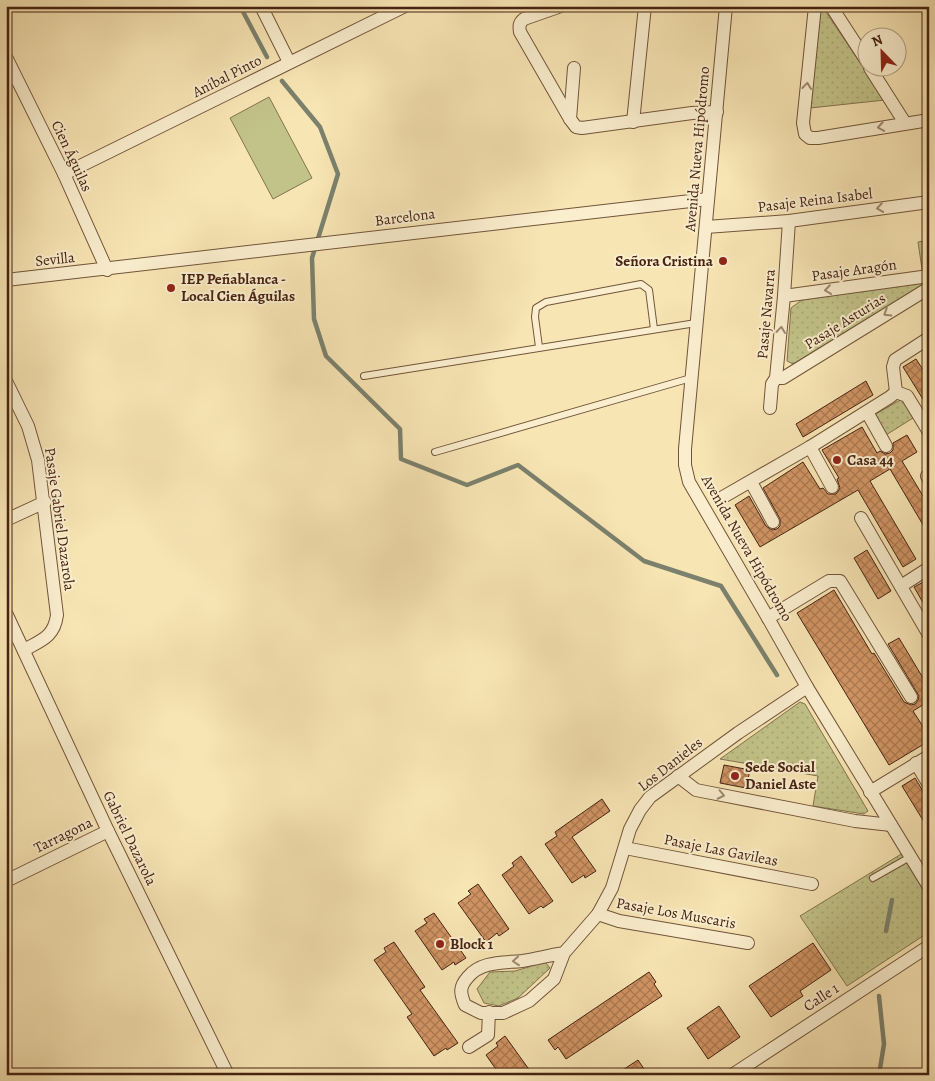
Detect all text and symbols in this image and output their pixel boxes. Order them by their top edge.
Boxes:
north arrow [858,28,908,78]
text: N [869,30,886,51]
street label: Aníbal Pinto [188,50,265,102]
street label: Avenida Nueva Hipódromo [680,65,714,234]
one-way arrow [801,82,812,90]
street label: Cien Águilas [47,117,97,195]
one-way arrow [876,121,884,132]
street label: Pasaje Reina Isabel [757,183,874,217]
one-way arrow [876,202,884,213]
street label: Barcelona [374,203,436,231]
street label: Sevilla [34,247,76,271]
place label: Señora Cristina [615,251,714,271]
street label: Pasaje Aragón [810,254,898,286]
marker: Señora Cristina [717,255,729,267]
street label: Pasaje Navarra [752,268,780,360]
place label: IEP Peñablanca - Local Cien Águilas [181,269,295,306]
marker: IEP Peñablanca - Local Cien Águilas [165,282,177,294]
one-way arrow [824,284,833,294]
street label: Pasaje Asturias [801,288,889,354]
one-way arrow [884,307,893,317]
one-way arrow [775,326,786,334]
street label: Pasaje Gabriel Dazarola [40,446,80,592]
place label: Casa 44 [847,450,894,470]
marker: Casa 44 [831,454,843,466]
street label: Avenida Nueva Hipódromo [696,470,797,625]
street label: Los Danieles [633,732,707,796]
place label: Sede Social Daniel Aste [745,757,816,794]
marker: Sede Social Daniel Aste [729,770,741,782]
street label: Gabriel Dazarola [98,787,162,889]
one-way arrow [717,790,726,800]
street label: Tarragona [30,812,96,858]
street label: Pasaje Las Gavileas [662,829,780,871]
street label: Pasaje Los Muscaris [615,893,737,933]
place label: Block 1 [450,934,494,954]
marker: Block 1 [434,938,446,950]
one-way arrow [512,955,520,966]
street label: Calle 1 [799,978,843,1016]

